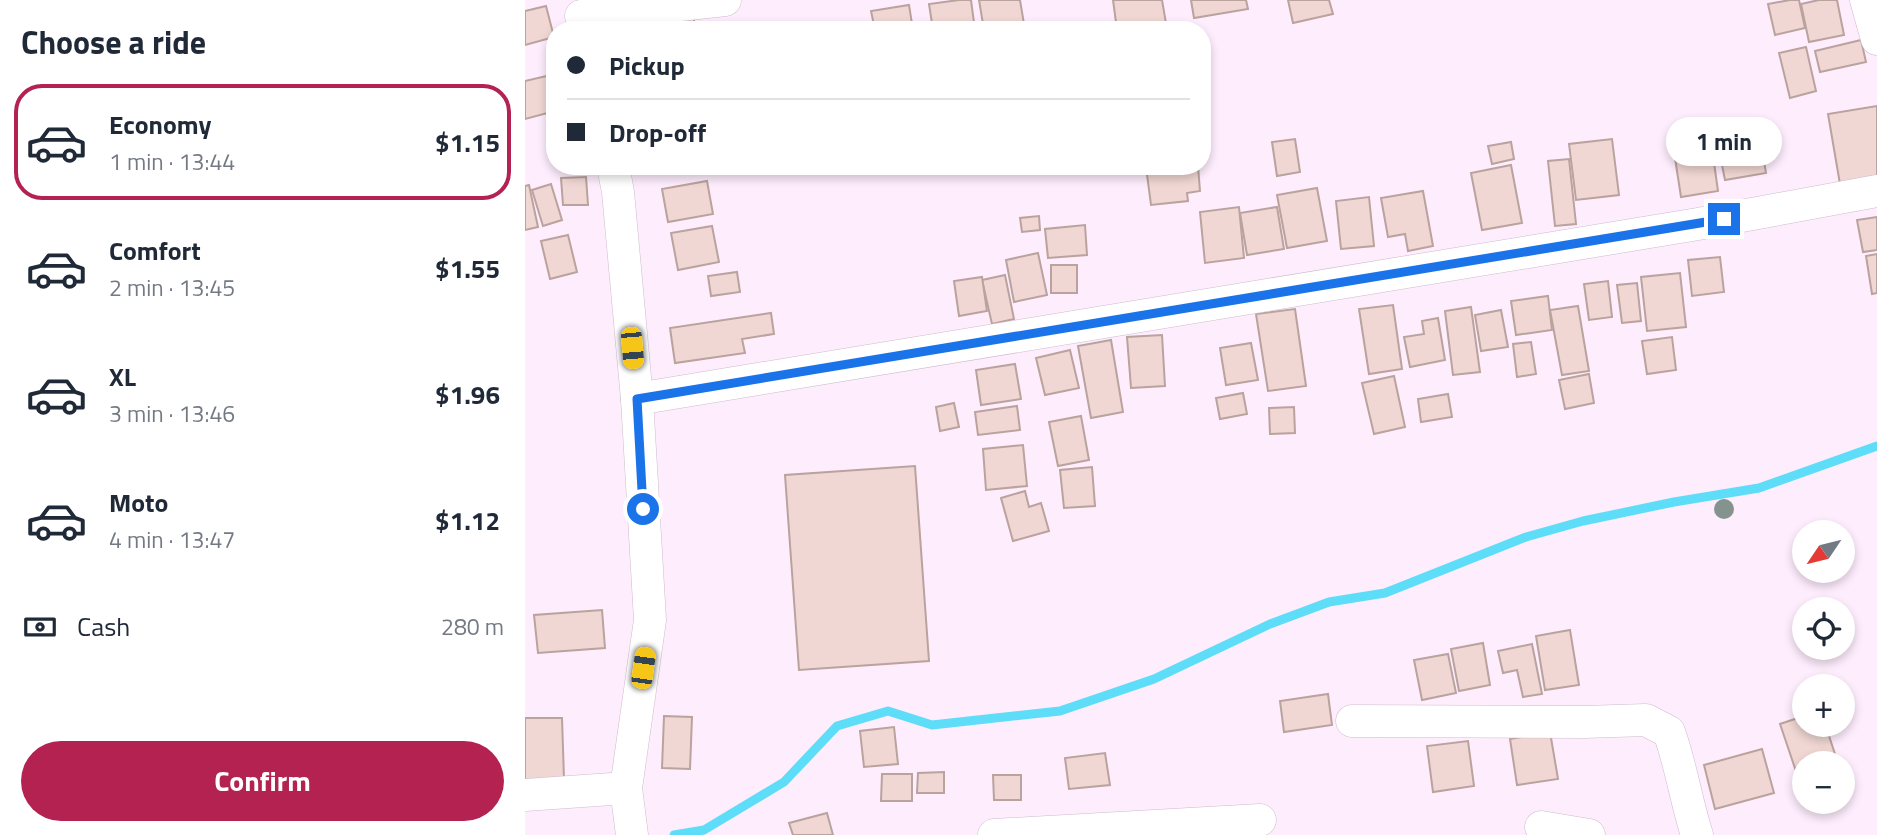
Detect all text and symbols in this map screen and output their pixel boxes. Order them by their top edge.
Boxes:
text: Choose a ride [21,18,206,66]
text: Pickup [609,46,685,85]
text: Economy [109,105,211,144]
icon: car [25,111,88,174]
text: Drop-off [609,113,706,152]
callout: 1 min [1666,118,1782,166]
text: $1.15 [435,123,500,162]
text: 1 min [1696,124,1752,159]
text: 1 min · 13:44 [109,144,235,179]
route end [1708,203,1740,235]
text: Comfort [109,231,201,270]
icon: car [25,237,88,300]
text: $1.55 [435,249,500,288]
text: 2 min · 13:45 [109,270,235,305]
car [620,326,645,370]
text: XL [109,357,136,396]
icon: car [25,363,88,426]
text: $1.96 [435,375,500,414]
text: 3 min · 13:46 [109,396,235,431]
text: Moto [109,483,168,522]
icon: car [25,489,88,552]
route start [627,493,659,525]
text: $1.12 [435,501,500,540]
north arrow [1792,520,1855,583]
map controls [1792,520,1855,814]
text: 4 min · 13:47 [109,522,235,557]
button: locate [1792,597,1855,660]
text: Cash [77,607,130,646]
icon: cash [21,608,59,646]
text: 280 m [441,609,504,644]
car [630,646,657,690]
button: + [1792,674,1855,737]
button: Confirm [21,741,504,821]
button: − [1792,751,1855,814]

